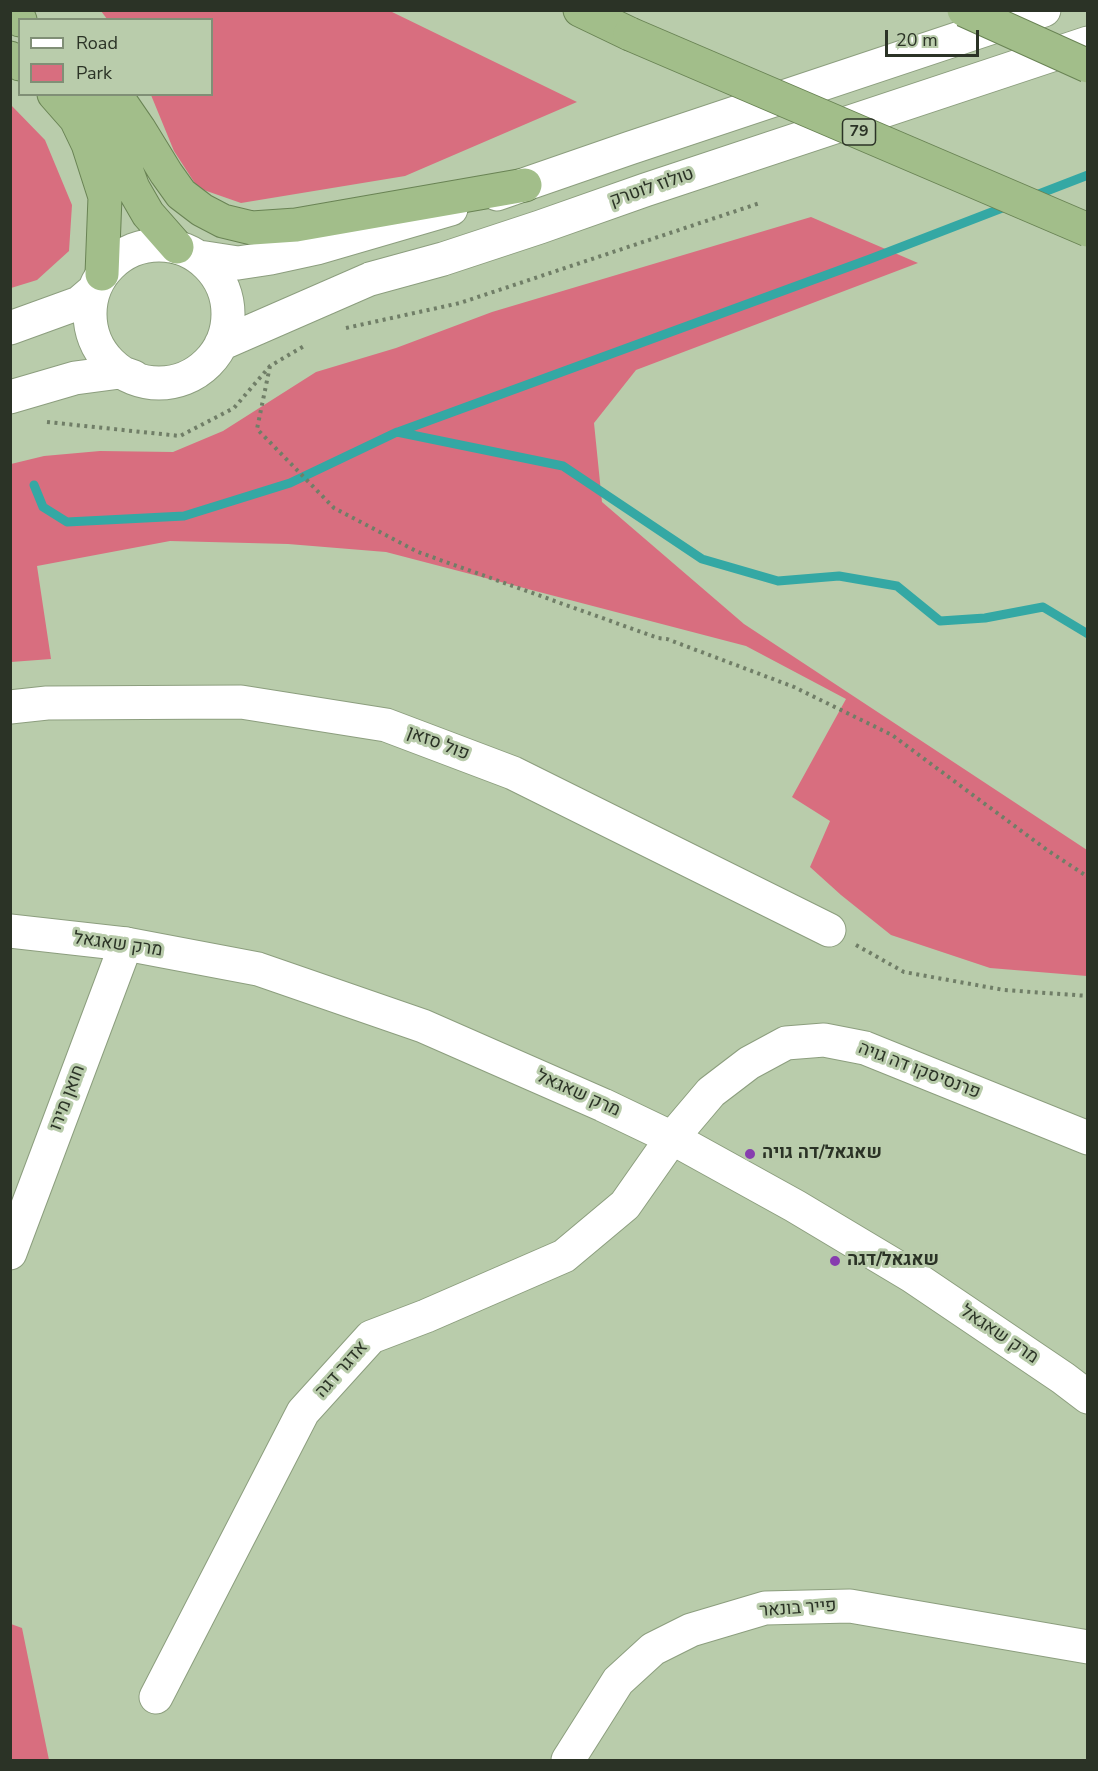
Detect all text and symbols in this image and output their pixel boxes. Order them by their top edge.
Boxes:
legend [18,18,213,96]
scale bar [888,18,982,56]
text: 20 m [896,28,938,52]
text: Road [76,31,118,55]
text: Park [76,61,112,85]
road number: 79 [842,119,876,145]
street label: טולוז לוטרק [607,164,697,212]
street label: פול סזאן [404,722,472,766]
street label: מרק שאגאל [72,928,164,962]
street label: פרנסיסקו דה גויה [855,1038,983,1104]
street label: חואן מירו [46,1062,90,1134]
street label: מרק שאגאל [533,1066,623,1122]
place label: שאגאל/דה גויה [762,1143,882,1165]
marker: שאגאל/דה גויה [743,1147,757,1161]
place label: שאגאל/דגה [847,1250,939,1272]
marker: שאגאל/דגה [828,1254,842,1268]
street label: מרק שאגאל [956,1301,1042,1369]
street label: אדגר דגה [311,1337,373,1403]
street label: פייר בונאר [759,1596,837,1622]

